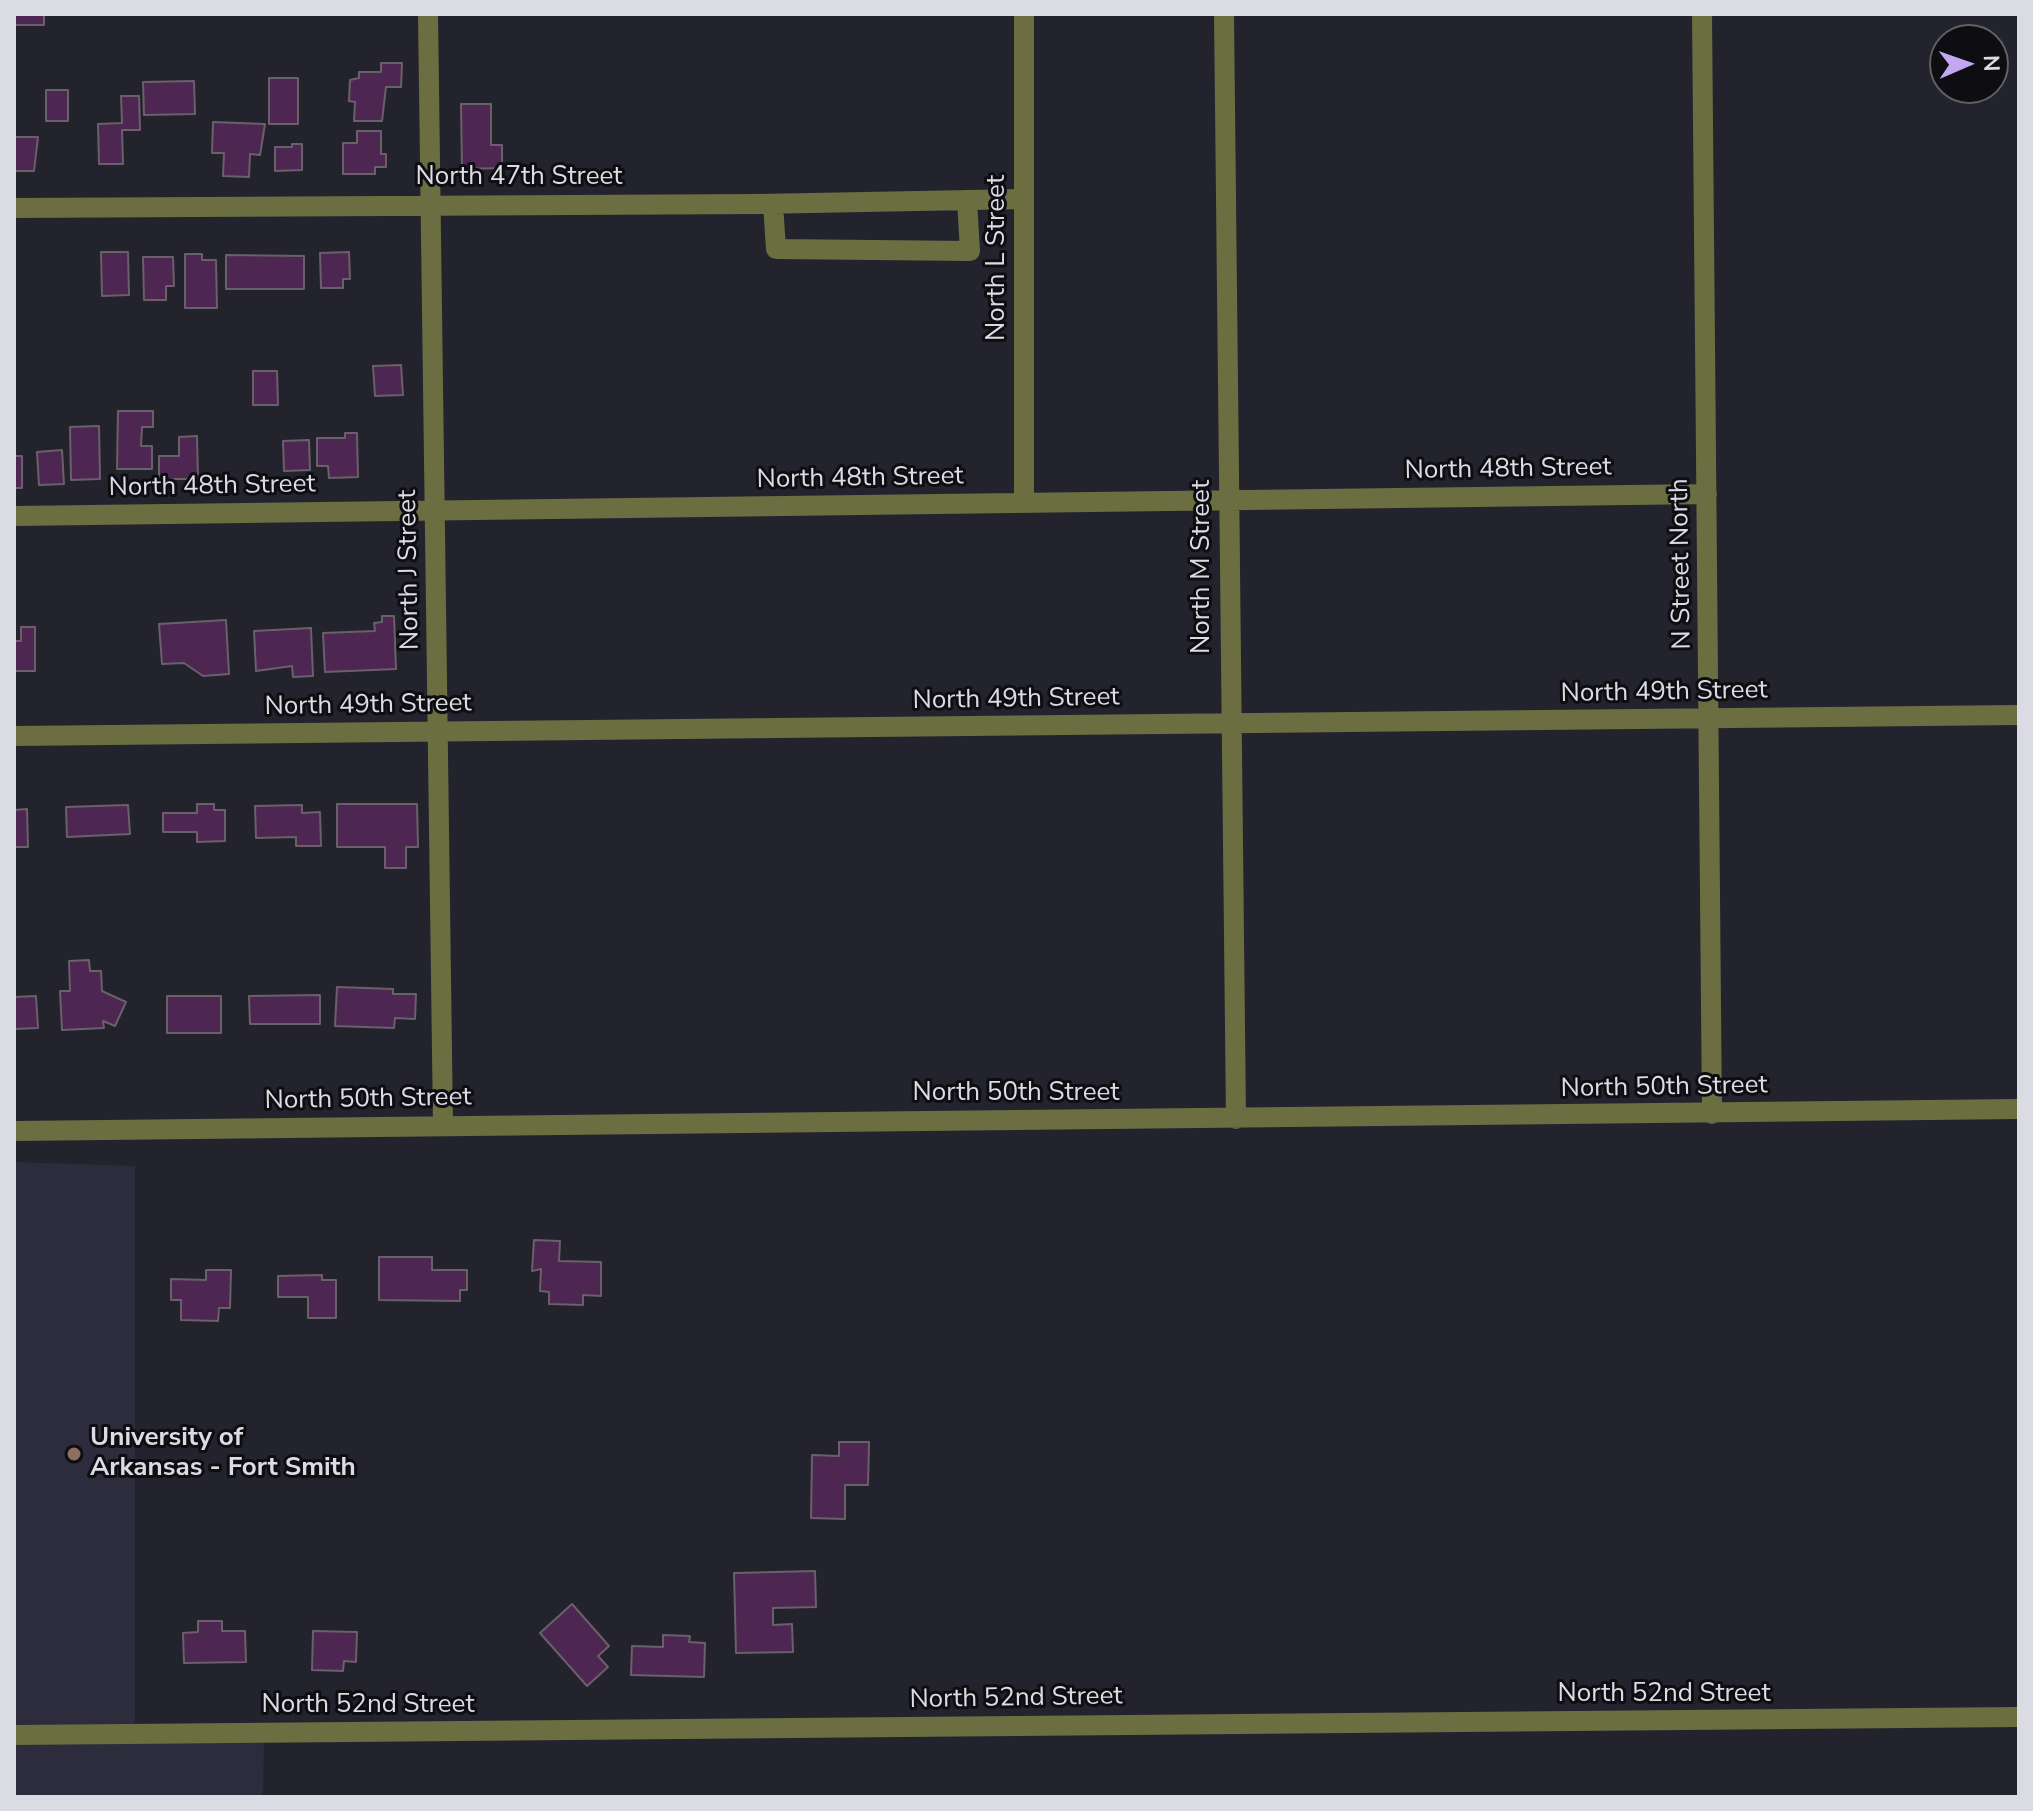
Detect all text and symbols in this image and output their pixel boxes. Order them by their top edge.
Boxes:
north arrow [1929,24,2009,104]
text: N [1976,54,2006,72]
street label: North 47th Street [416,162,622,194]
street label: North L Street [982,175,1014,341]
street label: North 48th Street [1404,453,1612,487]
street label: North 48th Street [756,462,964,496]
street label: North 48th Street [108,470,316,504]
street label: N Street North [1665,478,1699,650]
street label: North M Street [1187,480,1219,654]
street label: North J Street [393,490,427,650]
street label: North 49th Street [1560,676,1768,710]
street label: North 49th Street [912,683,1120,717]
street label: North 49th Street [264,689,472,723]
street label: North 50th Street [1560,1071,1768,1105]
street label: North 50th Street [913,1078,1119,1110]
street label: North 50th Street [264,1083,472,1117]
place label: University of Arkansas - Fort Smith [90,1423,356,1484]
marker: University of Arkansas - Fort Smith [65,1445,83,1463]
street label: North 52nd Street [1558,1679,1770,1711]
street label: North 52nd Street [909,1682,1123,1716]
street label: North 52nd Street [262,1690,474,1722]

